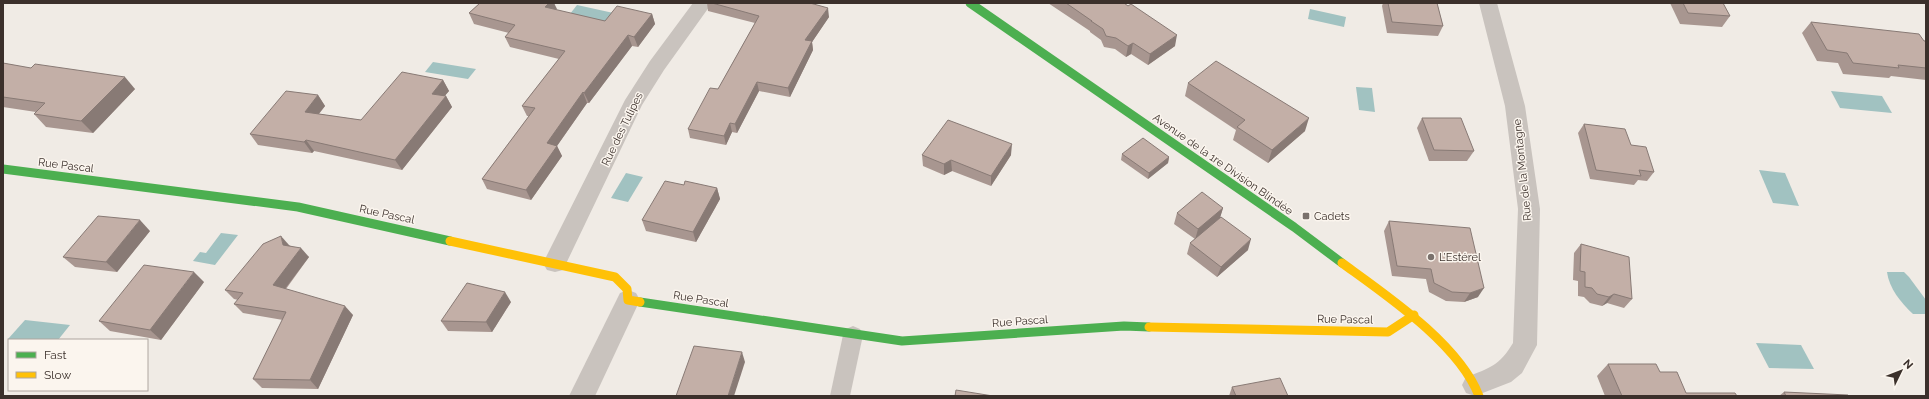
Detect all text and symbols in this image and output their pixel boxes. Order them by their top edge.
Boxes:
street label: Rue des Tulipes [599,90,646,168]
street label: Avenue de la 1re Division Blindée [1150,111,1296,218]
street label: Rue de la Montagne [1511,118,1534,222]
street label: Rue Pascal [37,156,95,175]
street label: Rue Pascal [358,202,416,227]
place label: Cadets [1314,210,1350,223]
marker: Cadets [1301,211,1311,221]
place label: L’Estérel [1439,251,1481,264]
marker: L’Estérel [1426,252,1436,262]
street label: Rue Pascal [672,289,730,310]
street label: Rue Pascal [992,313,1048,330]
street label: Rue Pascal [1317,313,1373,326]
legend [8,339,148,391]
text: Fast [44,348,67,362]
north arrow [1881,351,1921,391]
text: N [1900,357,1916,372]
text: Slow [44,368,71,382]

